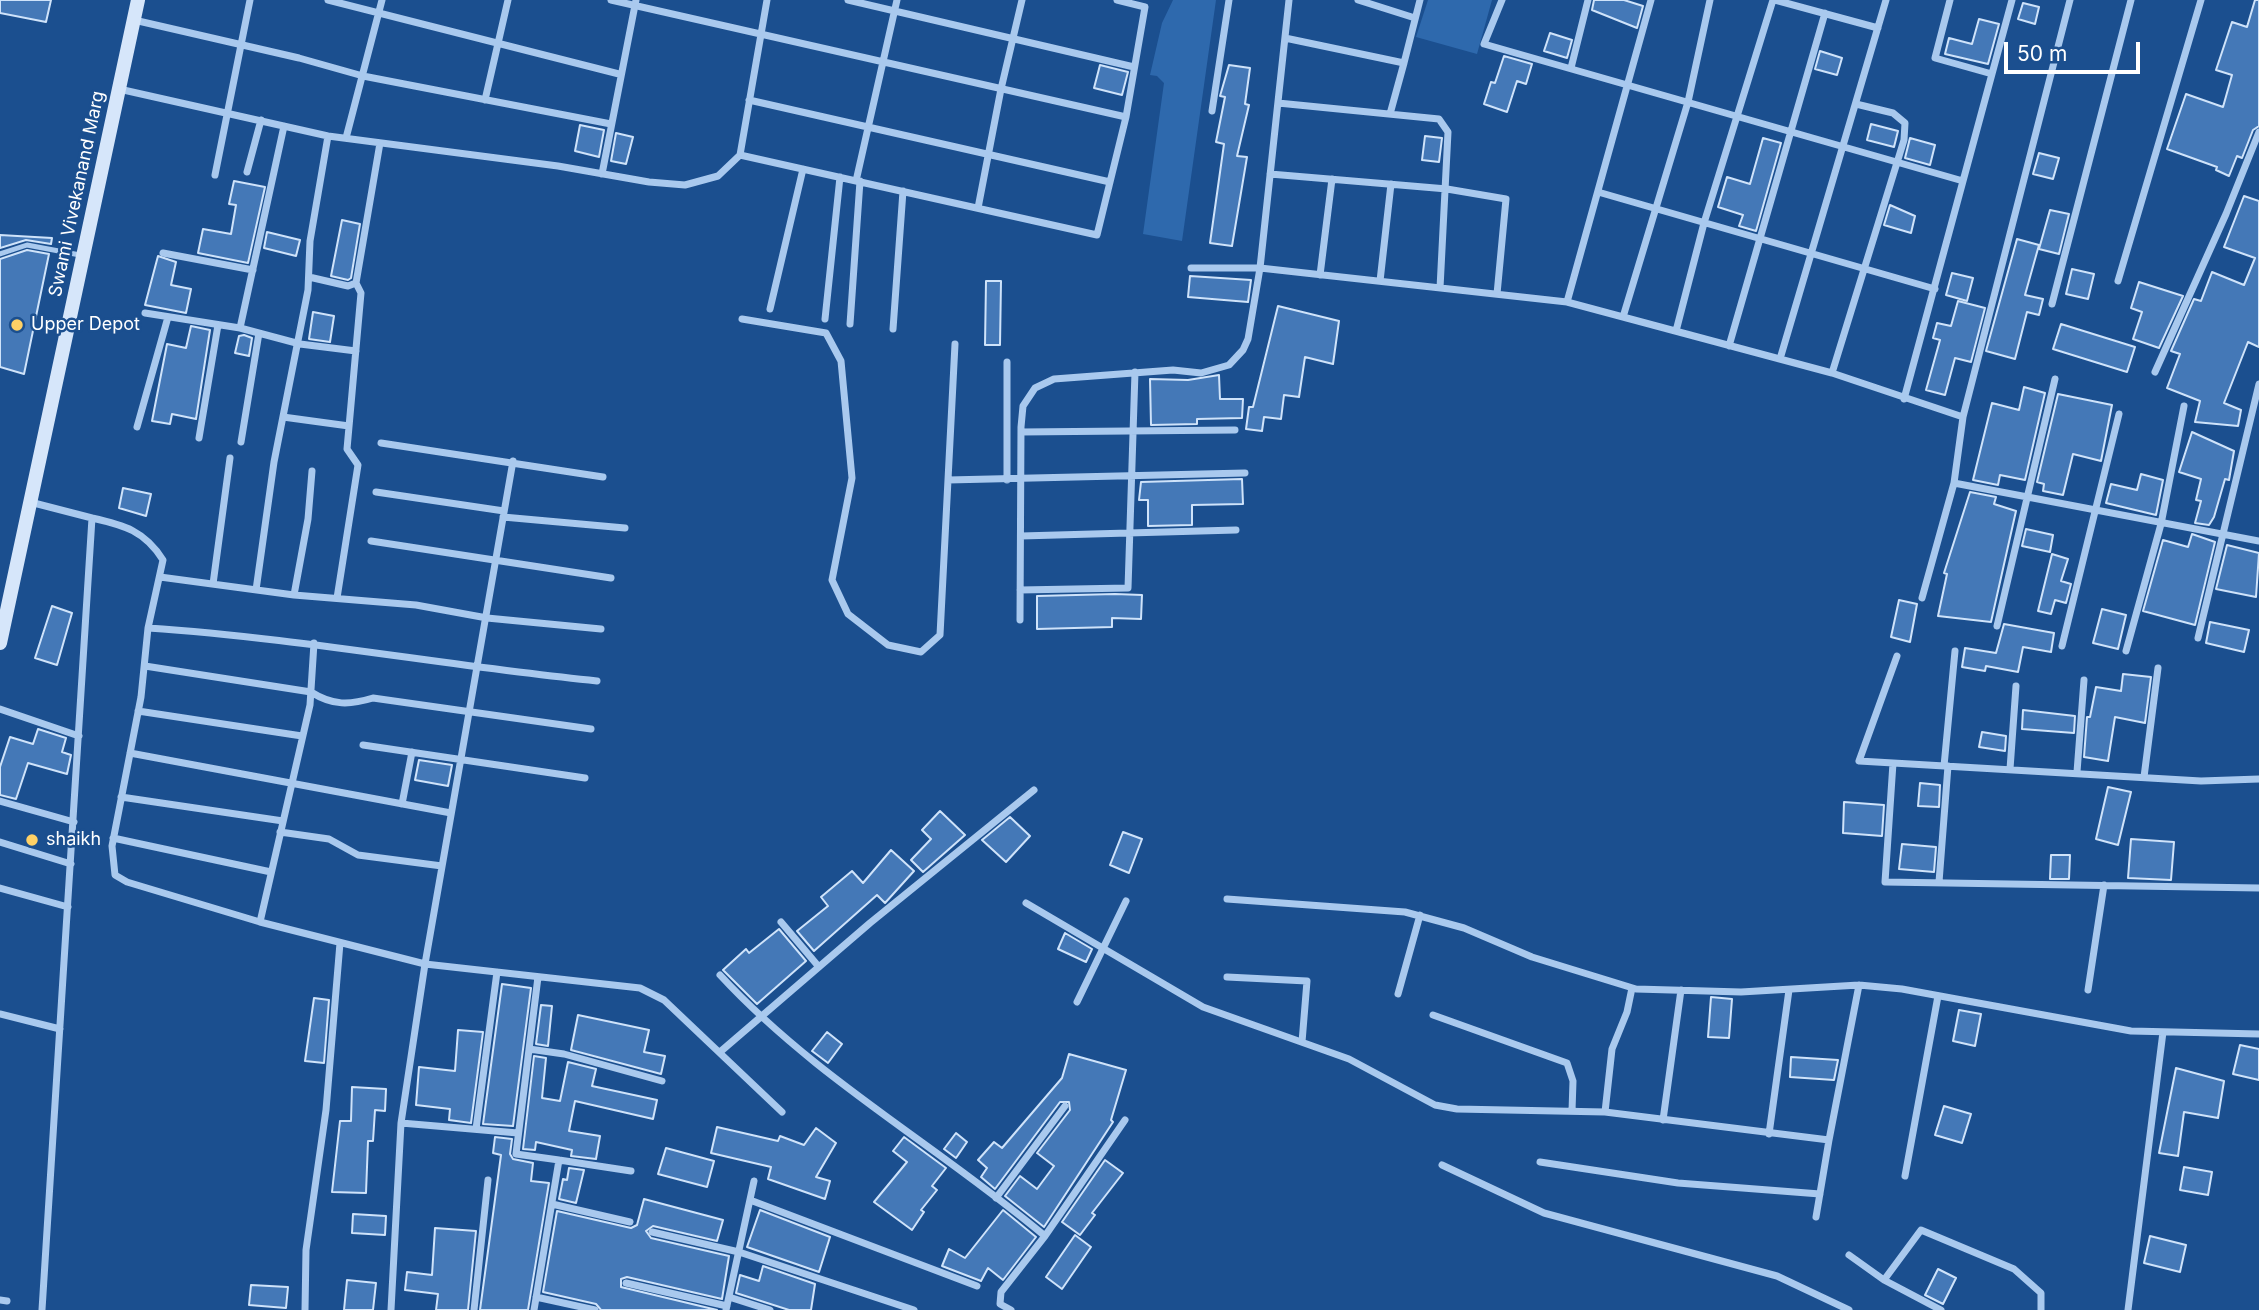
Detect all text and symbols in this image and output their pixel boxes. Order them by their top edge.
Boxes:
scale bar [2007,28,2144,72]
text: 50 m [2017,41,2067,66]
street label: Swami Vivekanand Marg [45,89,109,299]
place label: Upper Depot [31,314,140,336]
marker: Upper Depot [9,317,25,333]
place label: shaikh [46,829,101,851]
marker: shaikh [24,832,40,848]

